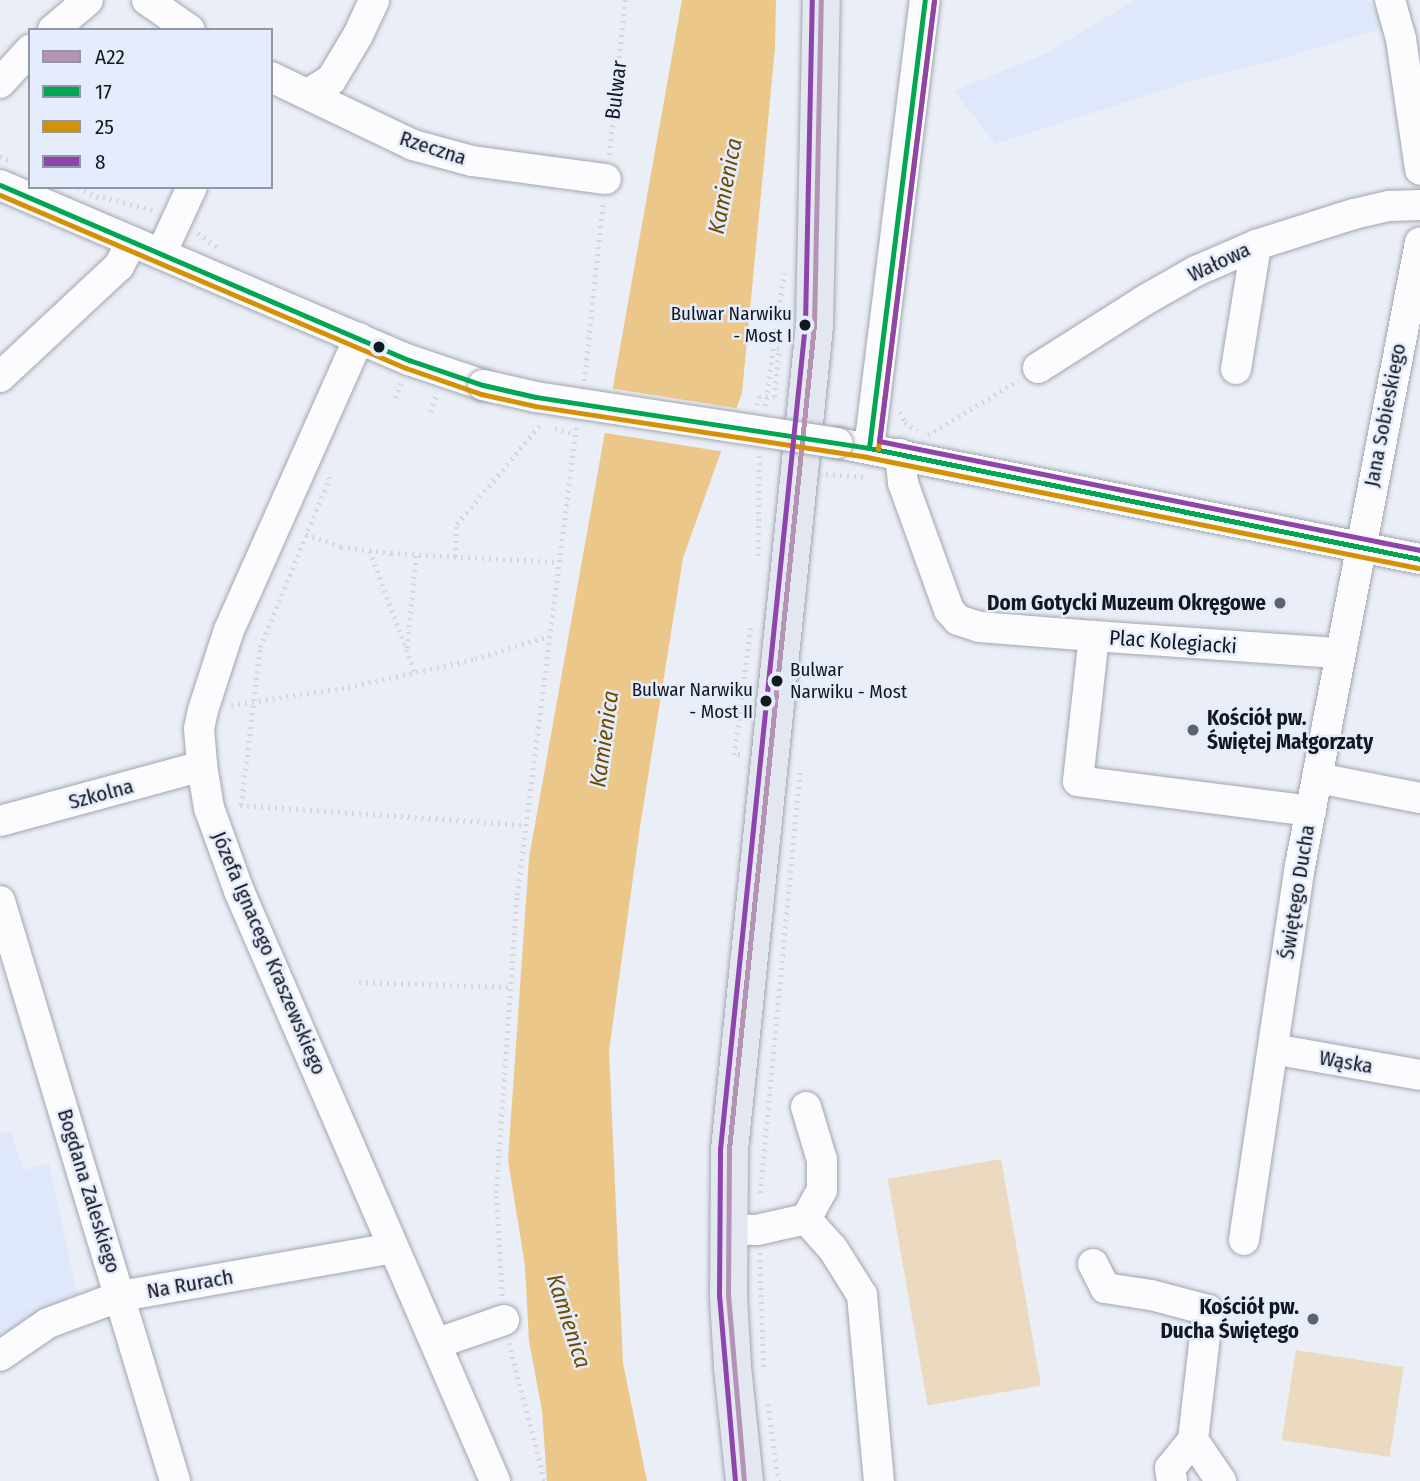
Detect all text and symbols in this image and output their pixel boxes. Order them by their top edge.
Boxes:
legend [28,28,273,189]
text: A22 [95,44,125,70]
street label: Bulwar [600,59,632,121]
text: 17 [95,79,112,105]
text: 25 [95,114,114,140]
street label: Rzeczna [396,125,470,171]
water label: Kamienica [702,136,748,236]
text: 8 [95,149,106,175]
street label: Wałowa [1184,237,1254,287]
place label: Bulwar Narwiku - Most I [671,303,792,347]
marker: Bulwar Narwiku - Most I [798,318,812,332]
unlabelled marker [372,340,386,354]
street label: Jana Sobieskiego [1359,341,1411,489]
place label: Dom Gotycki Muzeum Okręgowe [987,590,1266,616]
marker: Dom Gotycki Muzeum Okręgowe [1272,595,1288,611]
street label: Plac Kolegiacki [1108,625,1238,659]
place label: Bulwar Narwiku - Most [790,659,907,703]
marker: Bulwar Narwiku - Most [770,674,784,688]
place label: Bulwar Narwiku - Most II [632,679,753,723]
water label: Kamienica [584,689,624,789]
marker: Bulwar Narwiku - Most II [759,694,773,708]
place label: Kościół pw. Świętej Małgorzaty [1207,705,1373,755]
marker: Kościół pw. Świętej Małgorzaty [1185,722,1201,738]
street label: Szkolna [66,773,136,815]
street label: Świętego Ducha [1274,823,1320,961]
street label: Józefa Ignacego Kraszewskiego [206,828,332,1078]
street label: Wąska [1317,1045,1375,1079]
street label: Bogdana Zaleskiego [52,1106,126,1276]
street label: Na Rurach [145,1264,235,1304]
water label: Kamienica [541,1270,597,1372]
place label: Kościół pw. Ducha Świętego [1160,1294,1299,1344]
marker: Kościół pw. Ducha Świętego [1305,1311,1321,1327]

